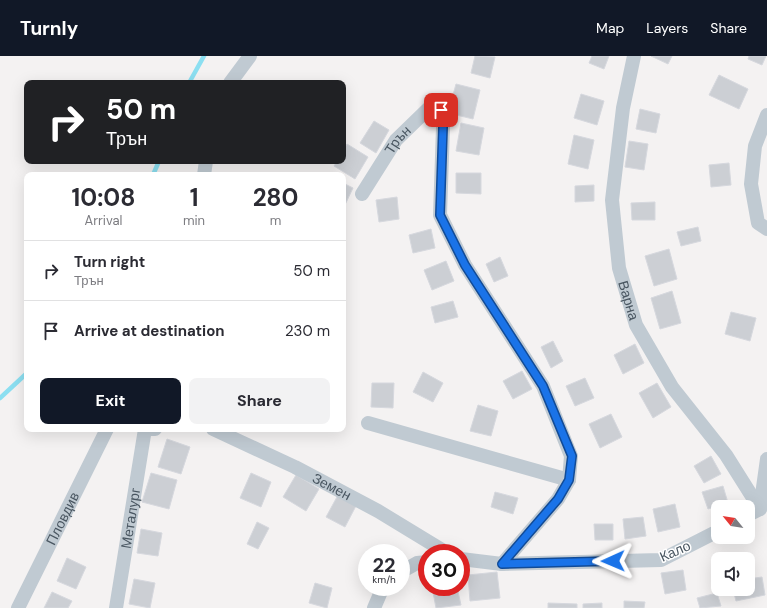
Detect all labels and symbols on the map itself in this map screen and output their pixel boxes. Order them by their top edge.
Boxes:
pin [424,93,458,127]
street label: Трън [380,122,415,157]
street label: Варна [614,278,643,323]
street label: Земен [309,469,354,504]
street label: Металург [117,487,144,550]
street label: Пловдив [42,489,83,548]
north arrow [711,500,755,544]
street label: Кало [657,536,693,566]
position arrow [592,540,634,582]
speed limit sign: 30 [418,544,470,596]

